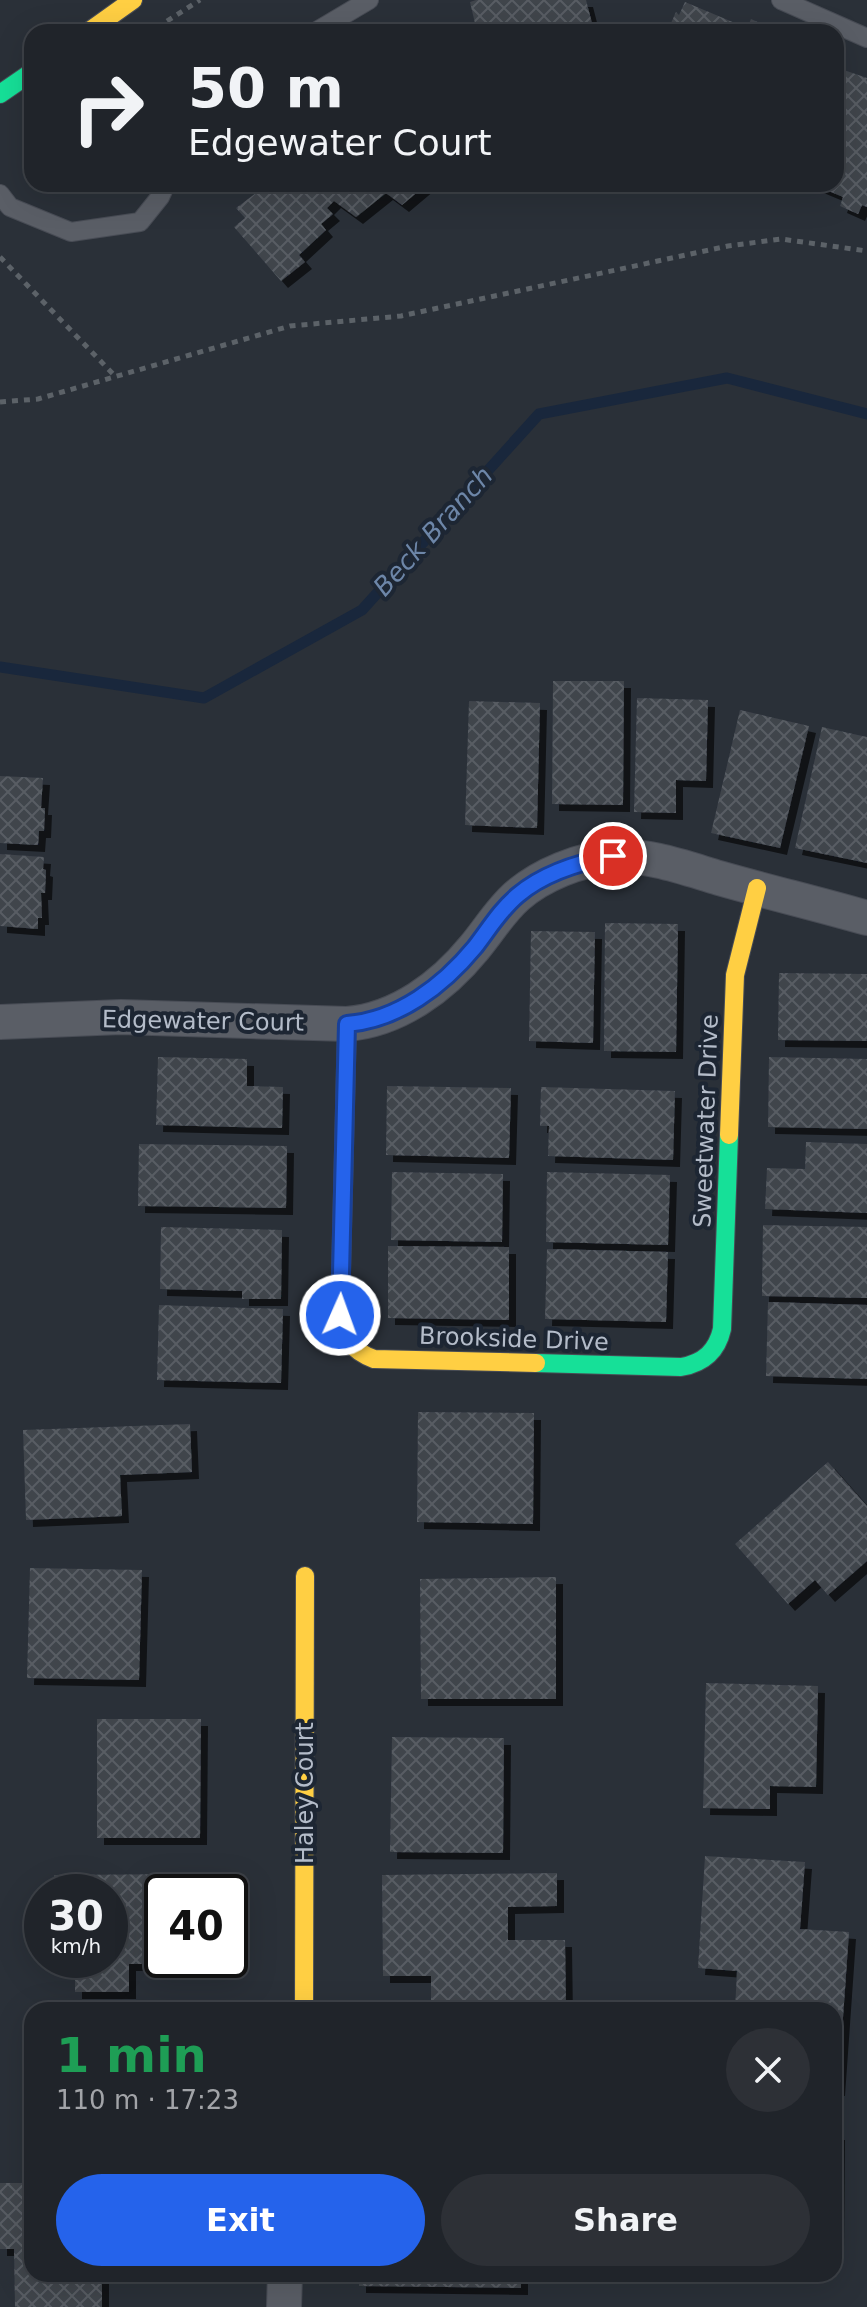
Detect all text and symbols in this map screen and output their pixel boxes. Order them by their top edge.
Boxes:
text: 50 m [188,55,344,120]
icon: right [56,56,160,160]
text: Edgewater Court [188,122,492,163]
water label: Beck Branch [367,460,499,602]
pin [579,822,647,890]
icon: arrive [591,834,635,878]
street label: Edgewater Court [102,1005,304,1037]
street label: Sweetwater Drive [688,1014,724,1228]
position arrow [298,1273,382,1357]
street label: Brookside Drive [419,1322,609,1356]
street label: Haley Court [291,1722,319,1864]
speed limit sign: 40 [144,1874,248,1978]
text: 30 [48,1893,104,1939]
text: km/h [51,1934,101,1958]
text: 1 min [56,2027,207,2083]
button: close [726,2028,810,2112]
text: 110 m · 17:23 [56,2085,239,2115]
button: Exit [56,2174,425,2266]
button: Share [441,2174,810,2266]

